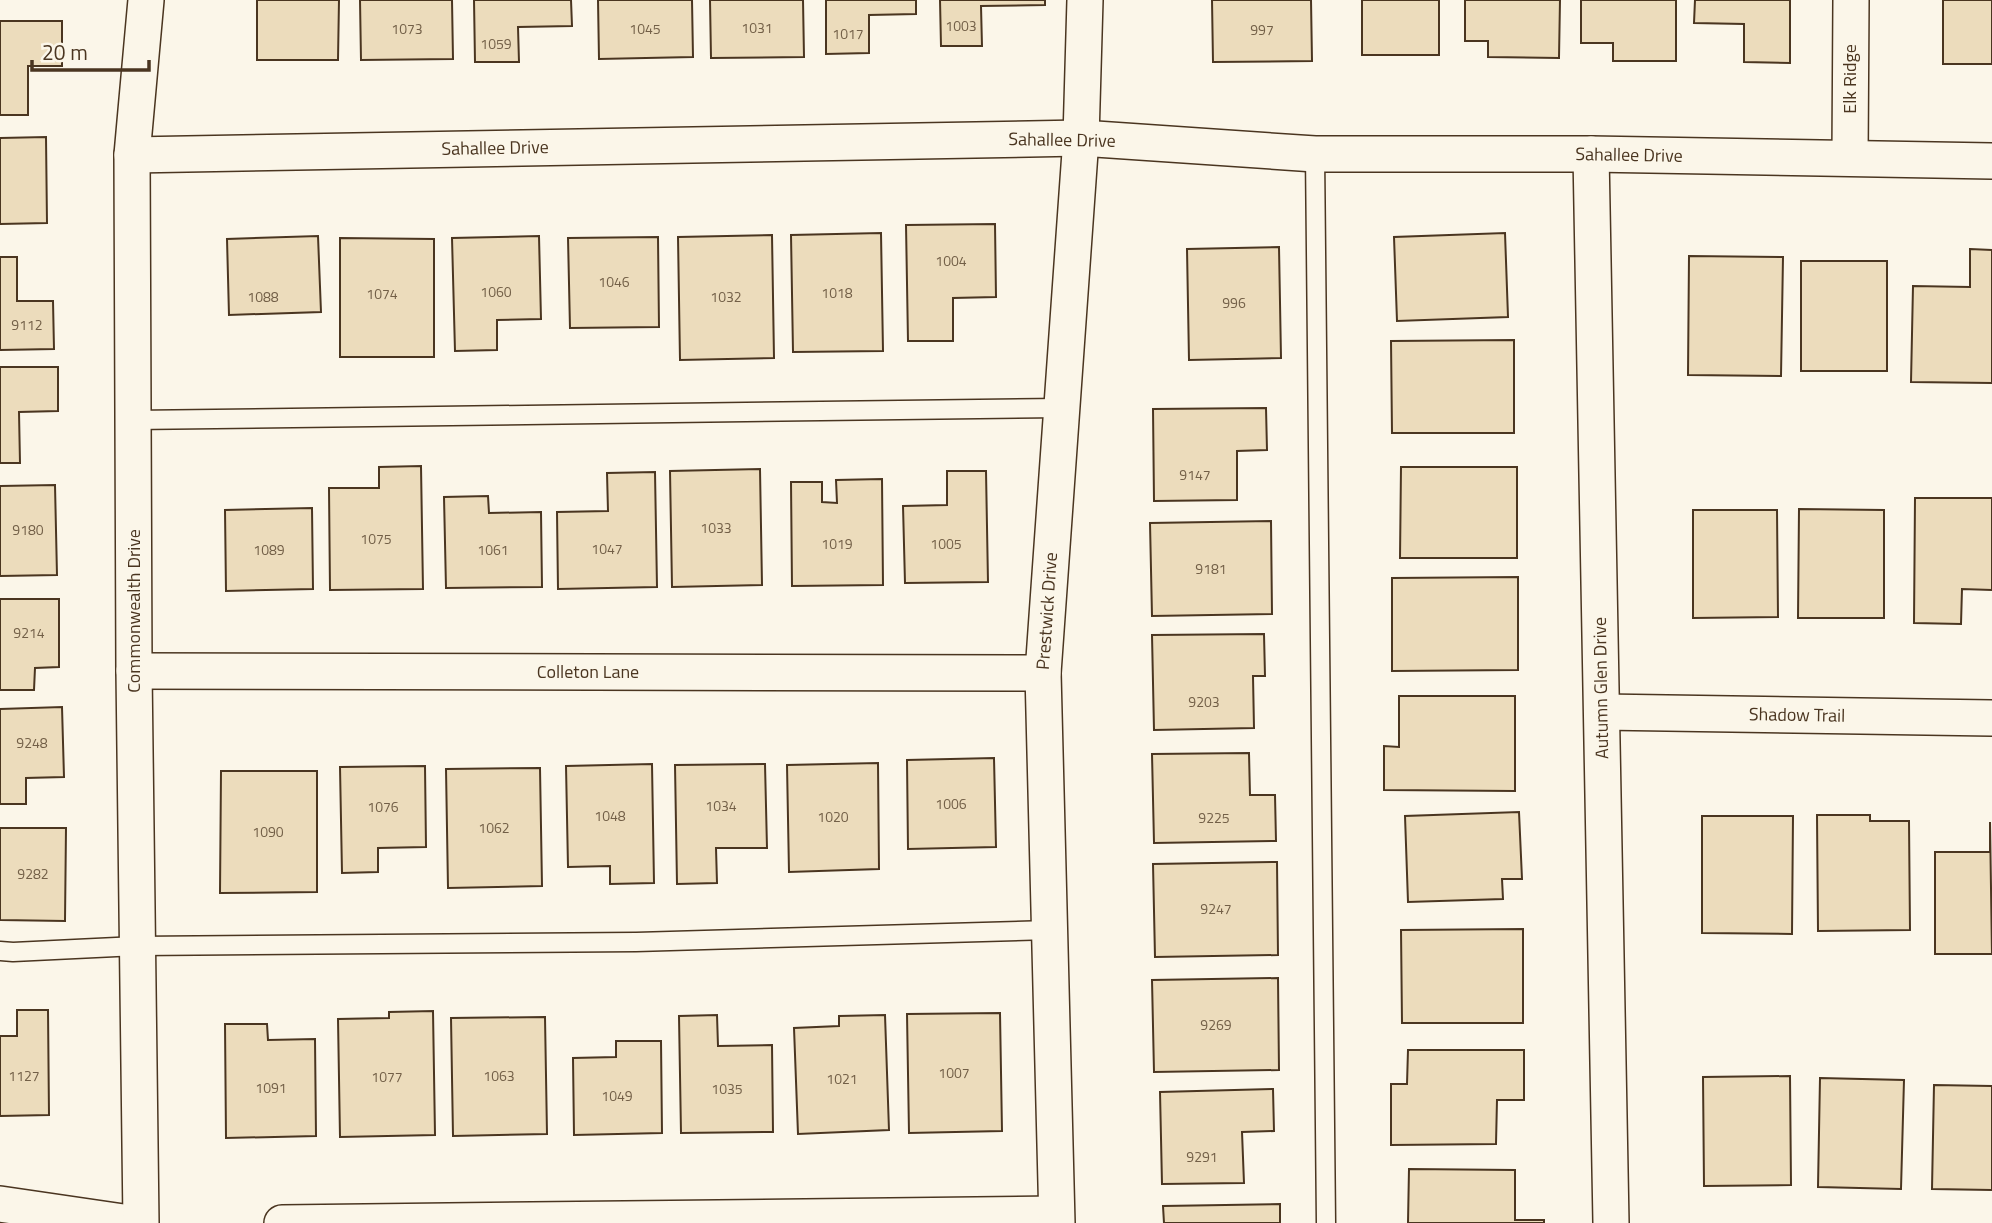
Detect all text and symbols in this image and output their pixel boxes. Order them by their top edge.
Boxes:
house number: 1003 [945,15,977,36]
house number: 1031 [741,17,773,38]
house number: 1073 [391,18,423,39]
house number: 1045 [629,18,661,39]
house number: 997 [1250,19,1274,40]
house number: 1017 [832,23,864,44]
scale bar [32,28,149,72]
house number: 1059 [480,33,512,54]
text: 20 m [42,36,88,68]
street label: Elk Ridge [1836,44,1863,114]
street label: Sahallee Drive [1008,125,1116,154]
street label: Sahallee Drive [441,133,549,162]
street label: Sahallee Drive [1575,140,1683,169]
house number: 1004 [935,250,967,271]
house number: 1046 [598,271,630,292]
house number: 1060 [480,281,512,302]
house number: 1018 [821,282,853,303]
house number: 1074 [366,283,398,304]
house number: 1088 [247,286,279,307]
house number: 1032 [710,286,742,307]
house number: 996 [1222,292,1246,313]
house number: 9112 [11,314,43,335]
house number: 9147 [1179,464,1211,485]
house number: 1033 [700,517,732,538]
house number: 9180 [12,519,44,540]
house number: 1075 [360,528,392,549]
street label: Commonwealth Drive [120,529,147,693]
house number: 1019 [821,533,853,554]
house number: 1005 [930,533,962,554]
house number: 1047 [591,538,623,559]
house number: 1089 [253,539,285,560]
house number: 1061 [477,539,509,560]
street label: Prestwick Drive [1029,551,1064,671]
house number: 9181 [1195,558,1227,579]
street label: Autumn Glen Drive [1586,617,1615,759]
house number: 9214 [13,622,45,643]
street label: Colleton Lane [537,658,639,685]
house number: 9203 [1188,691,1220,712]
street label: Shadow Trail [1749,700,1845,729]
house number: 9248 [16,732,48,753]
house number: 1006 [935,793,967,814]
house number: 1034 [705,795,737,816]
house number: 1076 [367,796,399,817]
house number: 1048 [594,805,626,826]
house number: 1020 [817,806,849,827]
house number: 9225 [1198,807,1230,828]
house number: 1062 [478,817,510,838]
house number: 1090 [252,821,284,842]
house number: 9282 [17,863,49,884]
house number: 9247 [1200,898,1232,919]
house number: 9269 [1200,1014,1232,1035]
house number: 1007 [938,1062,970,1083]
house number: 1127 [8,1065,40,1086]
house number: 1063 [483,1065,515,1086]
house number: 1077 [371,1066,403,1087]
house number: 1021 [826,1068,858,1089]
house number: 1091 [255,1077,287,1098]
house number: 1035 [711,1078,743,1099]
house number: 1049 [601,1085,633,1106]
house number: 9291 [1186,1146,1218,1167]

